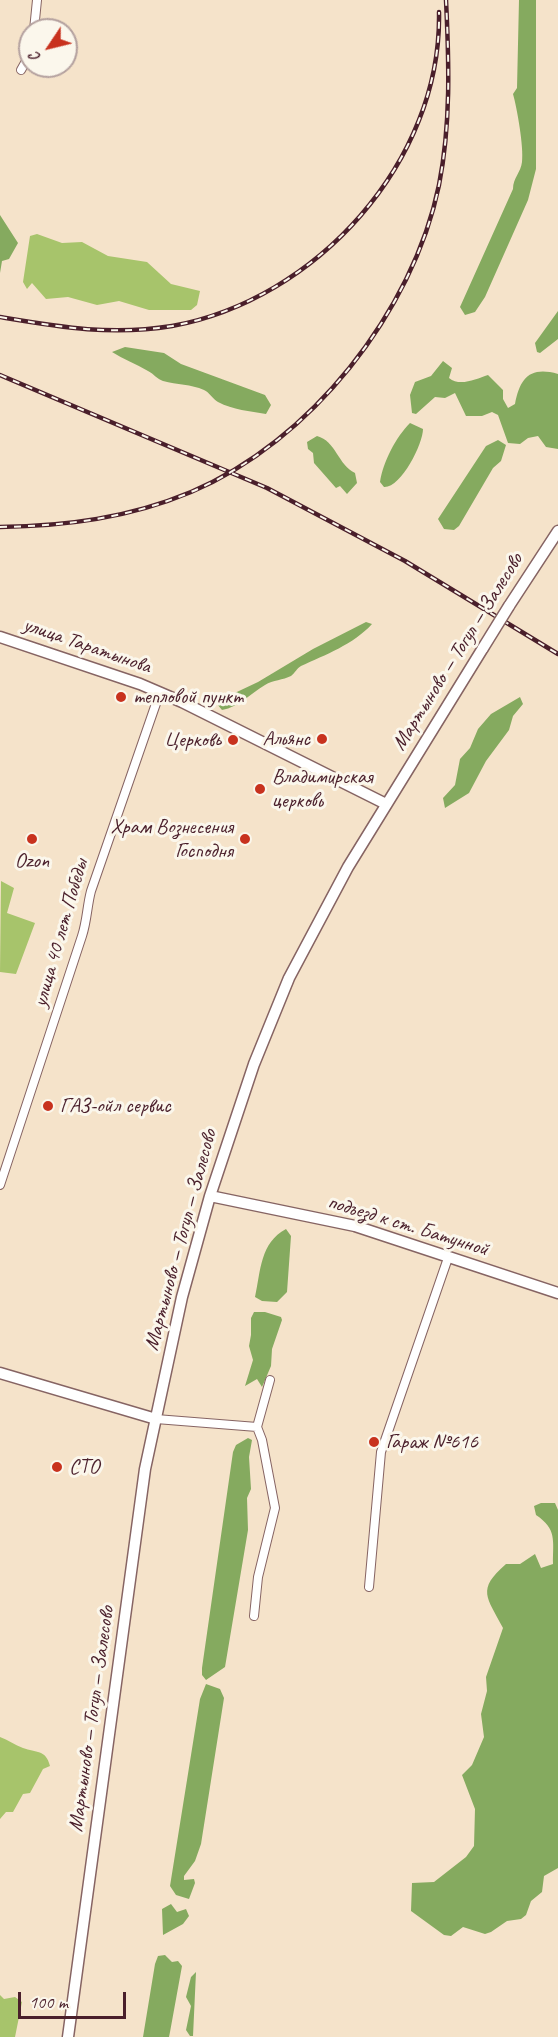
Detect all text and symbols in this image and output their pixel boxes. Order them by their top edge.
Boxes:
north arrow [18,18,78,78]
text: С [24,48,45,66]
street label: Мартыново — Тогул — Залесово [387,549,529,755]
street label: улица Таратынова [20,612,154,680]
place label: тепловой пункт [133,684,243,710]
marker: тепловой пункт [114,690,128,704]
place label: Альянс [263,726,310,752]
place label: Церковь [164,727,221,753]
marker: Альянс [315,732,329,746]
marker: Церковь [226,733,240,747]
place label: Владимирская церковь [272,764,372,814]
marker: Владимирская церковь [253,782,267,796]
place label: Храм Вознесения Господня [110,814,233,864]
marker: Ozon [25,832,39,846]
marker: Храм Вознесения Господня [238,832,252,846]
place label: Ozon [15,848,49,874]
street label: улица 40 лет Победы [28,856,94,1010]
place label: ГАЗ-ойл сервис [60,1093,171,1119]
marker: ГАЗ-ойл сервис [41,1099,55,1113]
street label: Мартыново — Тогул — Залесово [139,1127,223,1353]
street label: подъезд к ст. Батунной [325,1190,491,1262]
place label: Гараж №616 [386,1429,478,1455]
marker: Гараж №616 [367,1435,381,1449]
place label: СТО [69,1454,99,1480]
marker: СТО [50,1460,64,1474]
street label: Мартыново — Тогул — Залесово [64,1604,120,1834]
scale bar [21,1980,129,2018]
text: 100 m [29,1991,68,2013]

